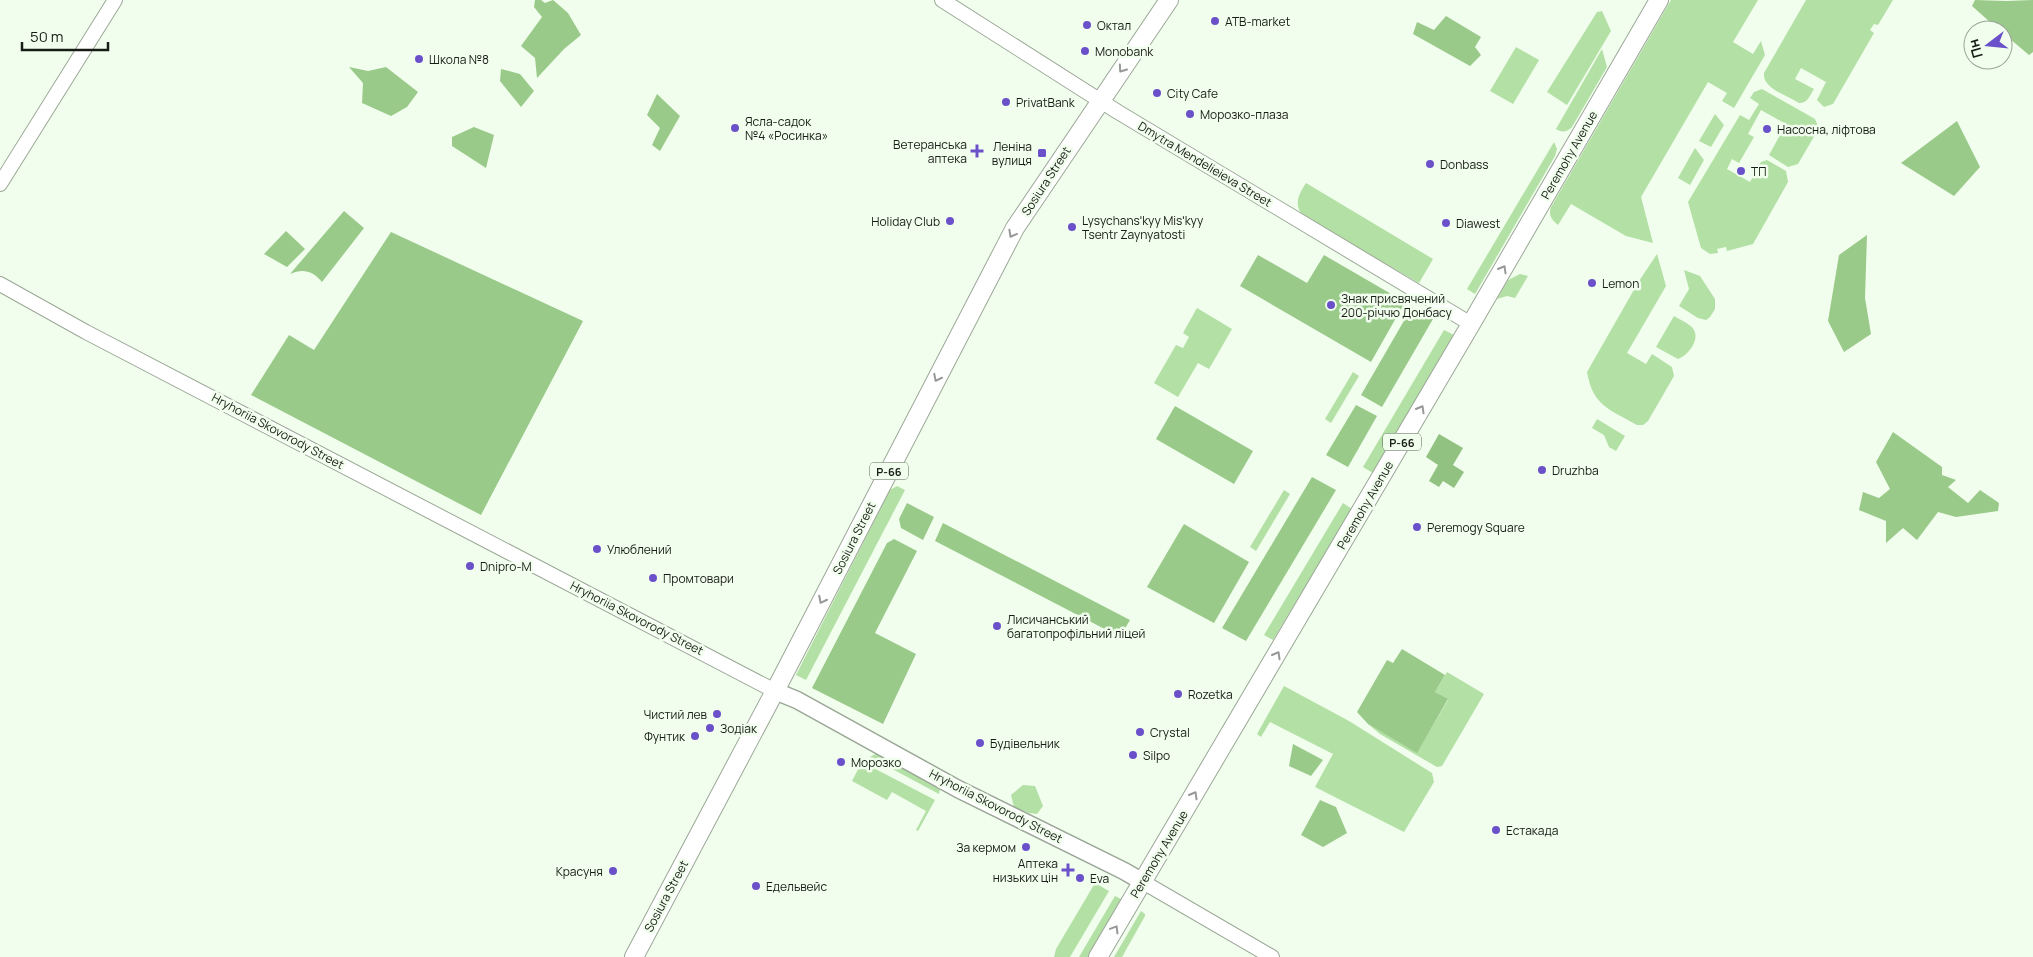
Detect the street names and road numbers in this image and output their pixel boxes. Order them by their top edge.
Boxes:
street label: Peremohy Avenue [1537,108,1601,202]
street label: Dmytra Mendelieieva Street [1135,117,1275,211]
street label: Sosiura Street [1017,143,1075,219]
street label: Hryhoriia Skovorody Street [209,389,347,473]
road number: Р-66 [1383,434,1421,451]
street label: Peremohy Avenue [1333,458,1397,552]
road number: Р-66 [870,462,908,480]
street label: Sosiura Street [828,499,880,577]
street label: Hryhoriia Skovorody Street [567,577,707,659]
street label: Hryhoriia Skovorody Street [926,765,1066,847]
street label: Peremohy Avenue [1126,807,1192,901]
street label: Sosiura Street [640,857,692,935]

